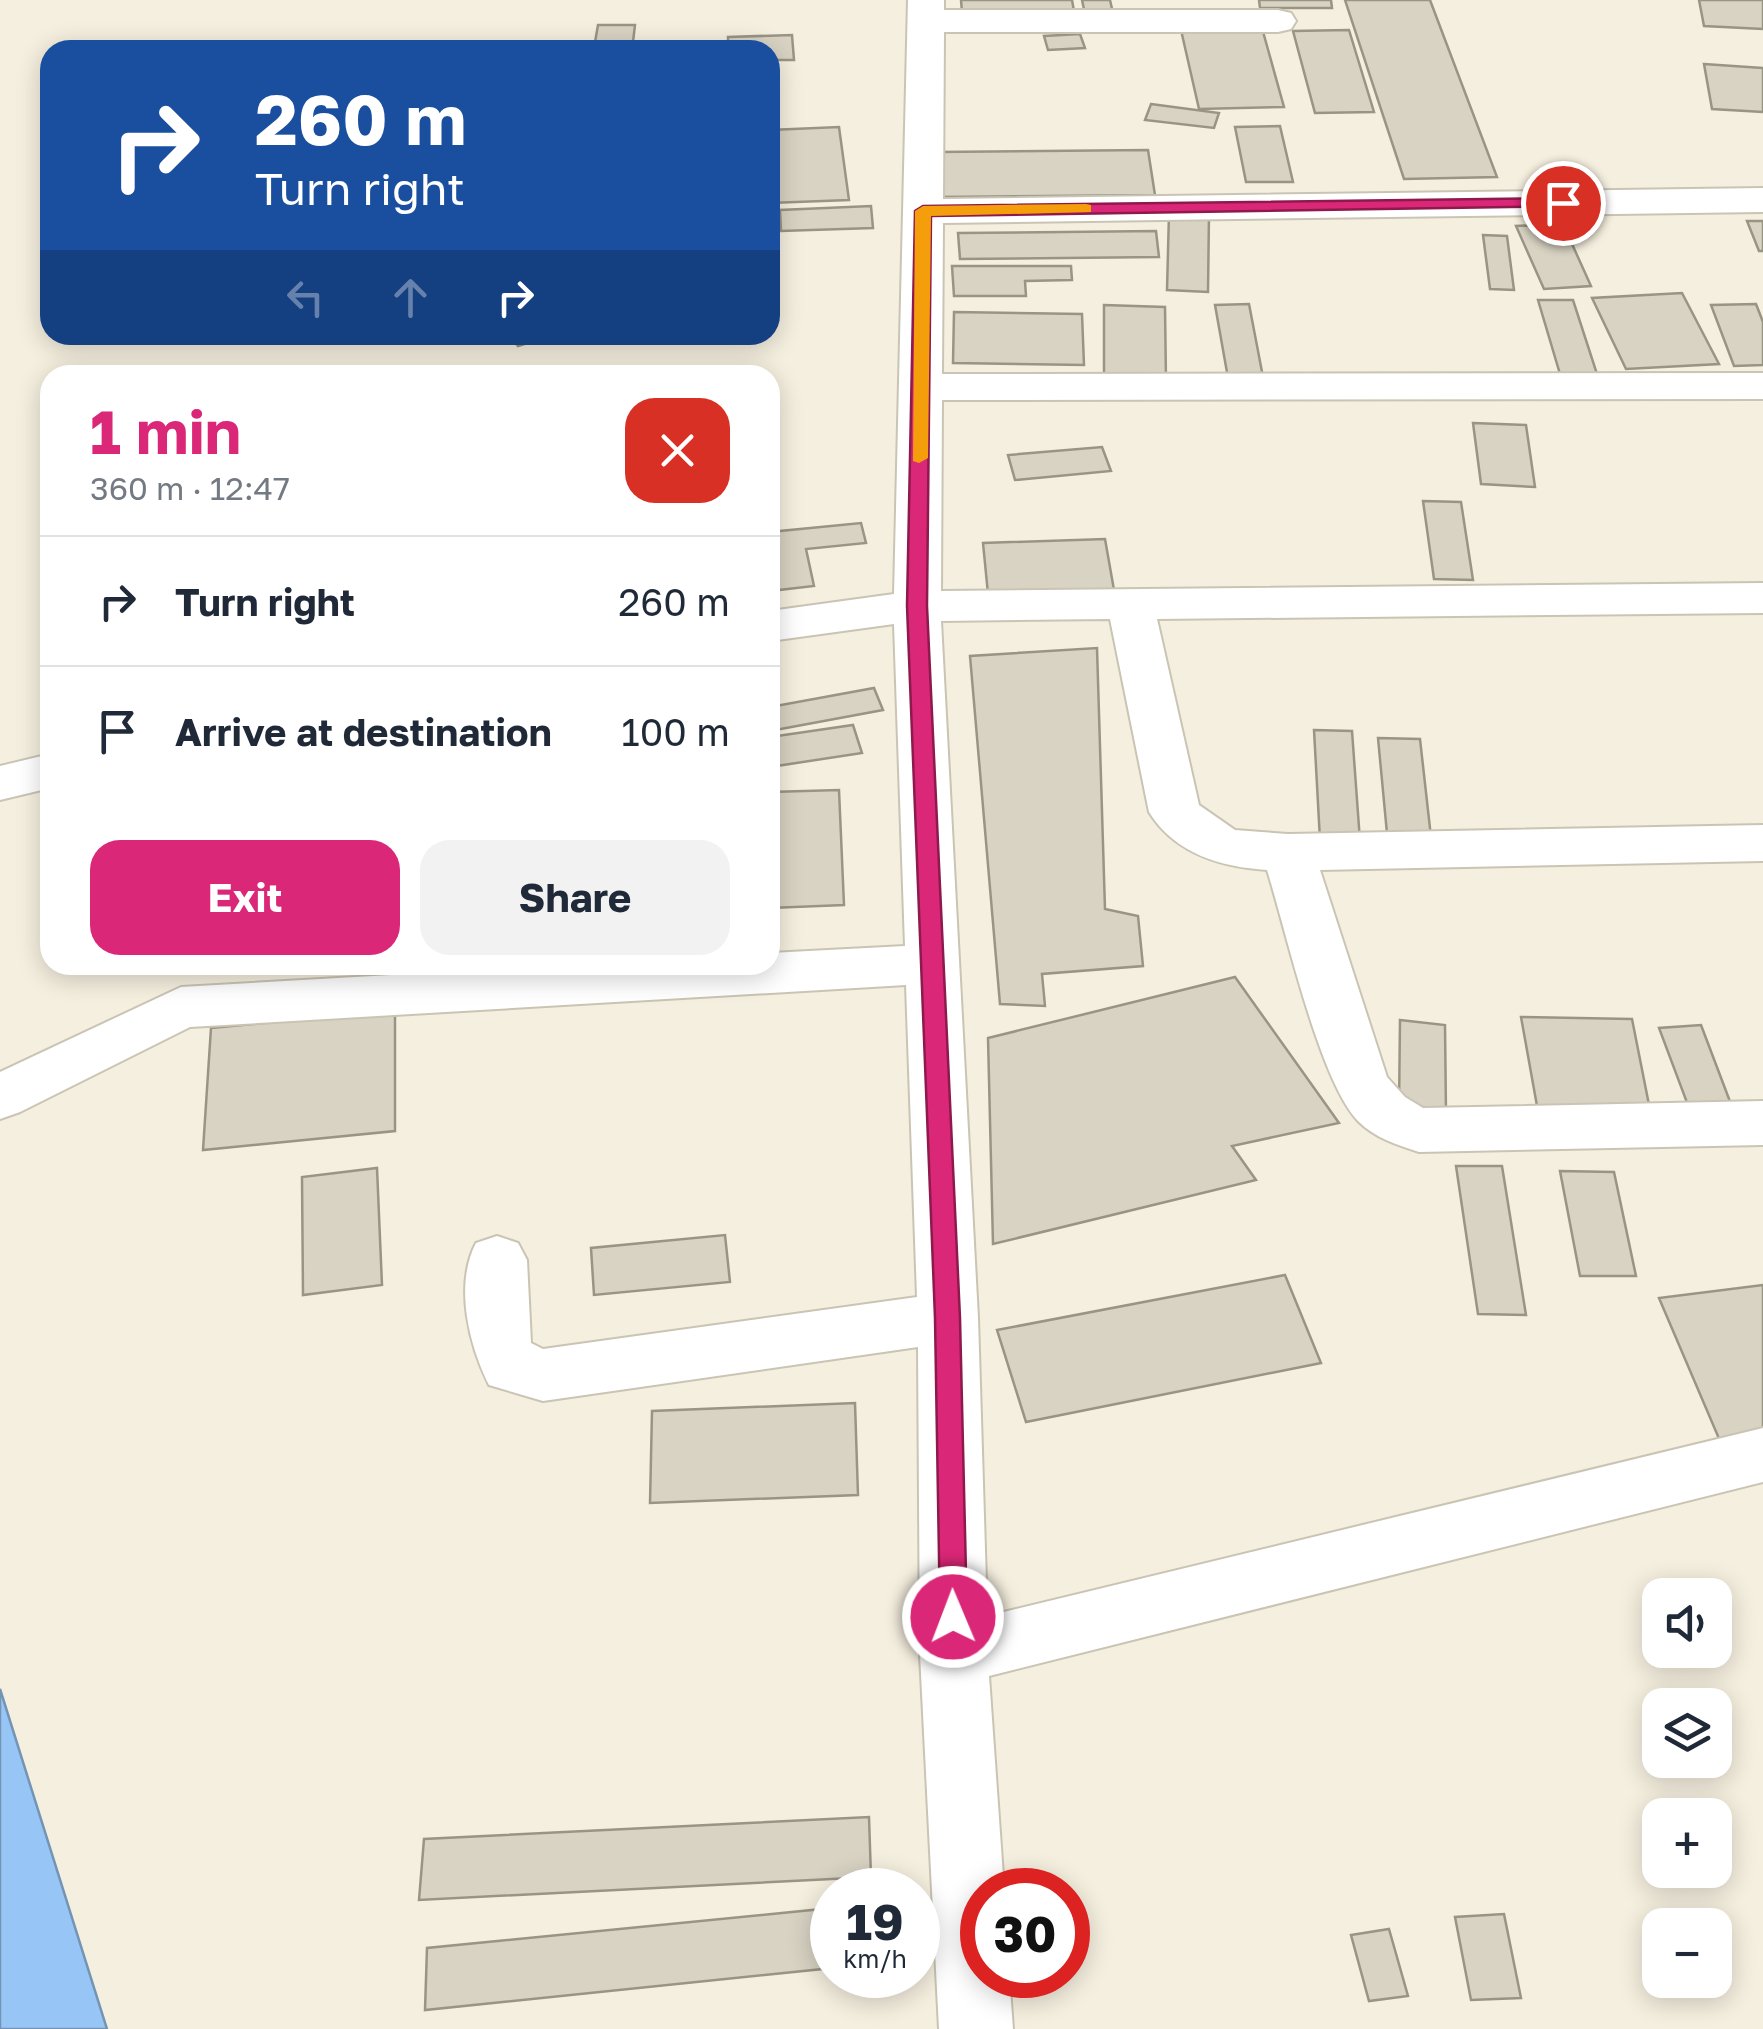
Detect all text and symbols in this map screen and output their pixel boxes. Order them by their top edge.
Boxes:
text: 260 m [255,76,466,160]
icon: right [90,80,220,210]
text: Turn right [255,161,465,215]
pin [1521,161,1606,246]
icon: arrive [1536,176,1591,231]
icon: left [278,270,333,325]
icon: ahead [383,270,438,325]
icon: right [488,270,543,325]
text: 1 min [90,395,241,467]
button: close [625,398,730,503]
text: 360 m · 12:47 [90,469,290,507]
icon: right [90,574,145,629]
text: Turn right [175,579,355,624]
text: 260 m [618,579,730,624]
icon: arrive [90,704,145,759]
text: Arrive at destination [175,709,552,754]
text: 100 m [621,709,730,754]
button: Exit [90,840,400,955]
button: Share [420,840,730,955]
position arrow [901,1565,1005,1669]
map controls [1642,1578,1732,1998]
button: sound [1642,1578,1732,1668]
button: layers [1642,1688,1732,1778]
button: + [1642,1798,1732,1888]
speed limit sign: 30 [960,1868,1090,1998]
text: 19 [846,1891,904,1951]
button: − [1642,1908,1732,1998]
text: km/h [843,1943,907,1974]

